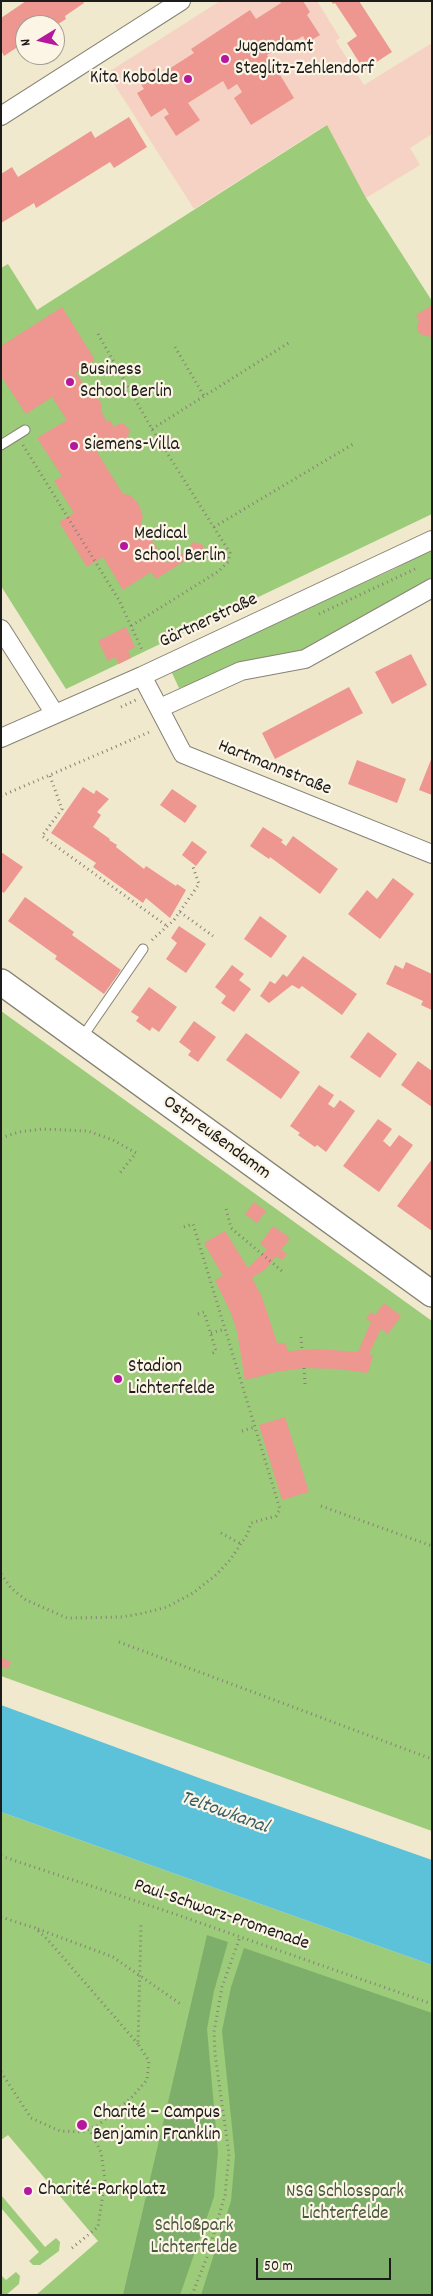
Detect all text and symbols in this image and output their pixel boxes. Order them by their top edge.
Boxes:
north arrow [15,15,65,65]
text: N [16,37,37,47]
place label: Jugendamt Steglitz-Zehlendorf [235,37,374,81]
marker: Jugendamt Steglitz-Zehlendorf [219,53,231,65]
place label: Kita Kobolde [90,68,178,90]
marker: Kita Kobolde [182,73,194,85]
place label: Business School Berlin [80,360,172,404]
marker: Business School Berlin [64,376,76,388]
place label: Siemens-Villa [84,435,179,457]
marker: Siemens-Villa [68,440,80,452]
place label: Medical School Berlin [134,524,226,568]
marker: Medical School Berlin [118,540,130,552]
street label: Gärtnerstraße [156,589,262,655]
street label: Hartmannstraße [214,736,334,802]
street label: Ostpreußendamm [157,1092,275,1186]
place label: Stadion Lichterfelde [128,1357,215,1401]
marker: Stadion Lichterfelde [112,1373,124,1385]
water label: Teltowkanal [177,1787,271,1841]
street label: Paul-Schwarz-Promenade [130,1875,312,1957]
place label: Charité – Campus Benjamin Franklin [93,2103,220,2147]
marker: Charité – Campus Benjamin Franklin [75,2118,89,2132]
place label: Charité-Parkplatz [38,2180,166,2202]
park label: NSG Schlosspark Lichterfelde [286,2182,404,2226]
marker: Charité-Parkplatz [22,2185,34,2197]
park label: Schloßpark Lichterfelde [151,2216,237,2260]
scale bar [258,2248,393,2280]
text: 50 m [264,2256,293,2278]

